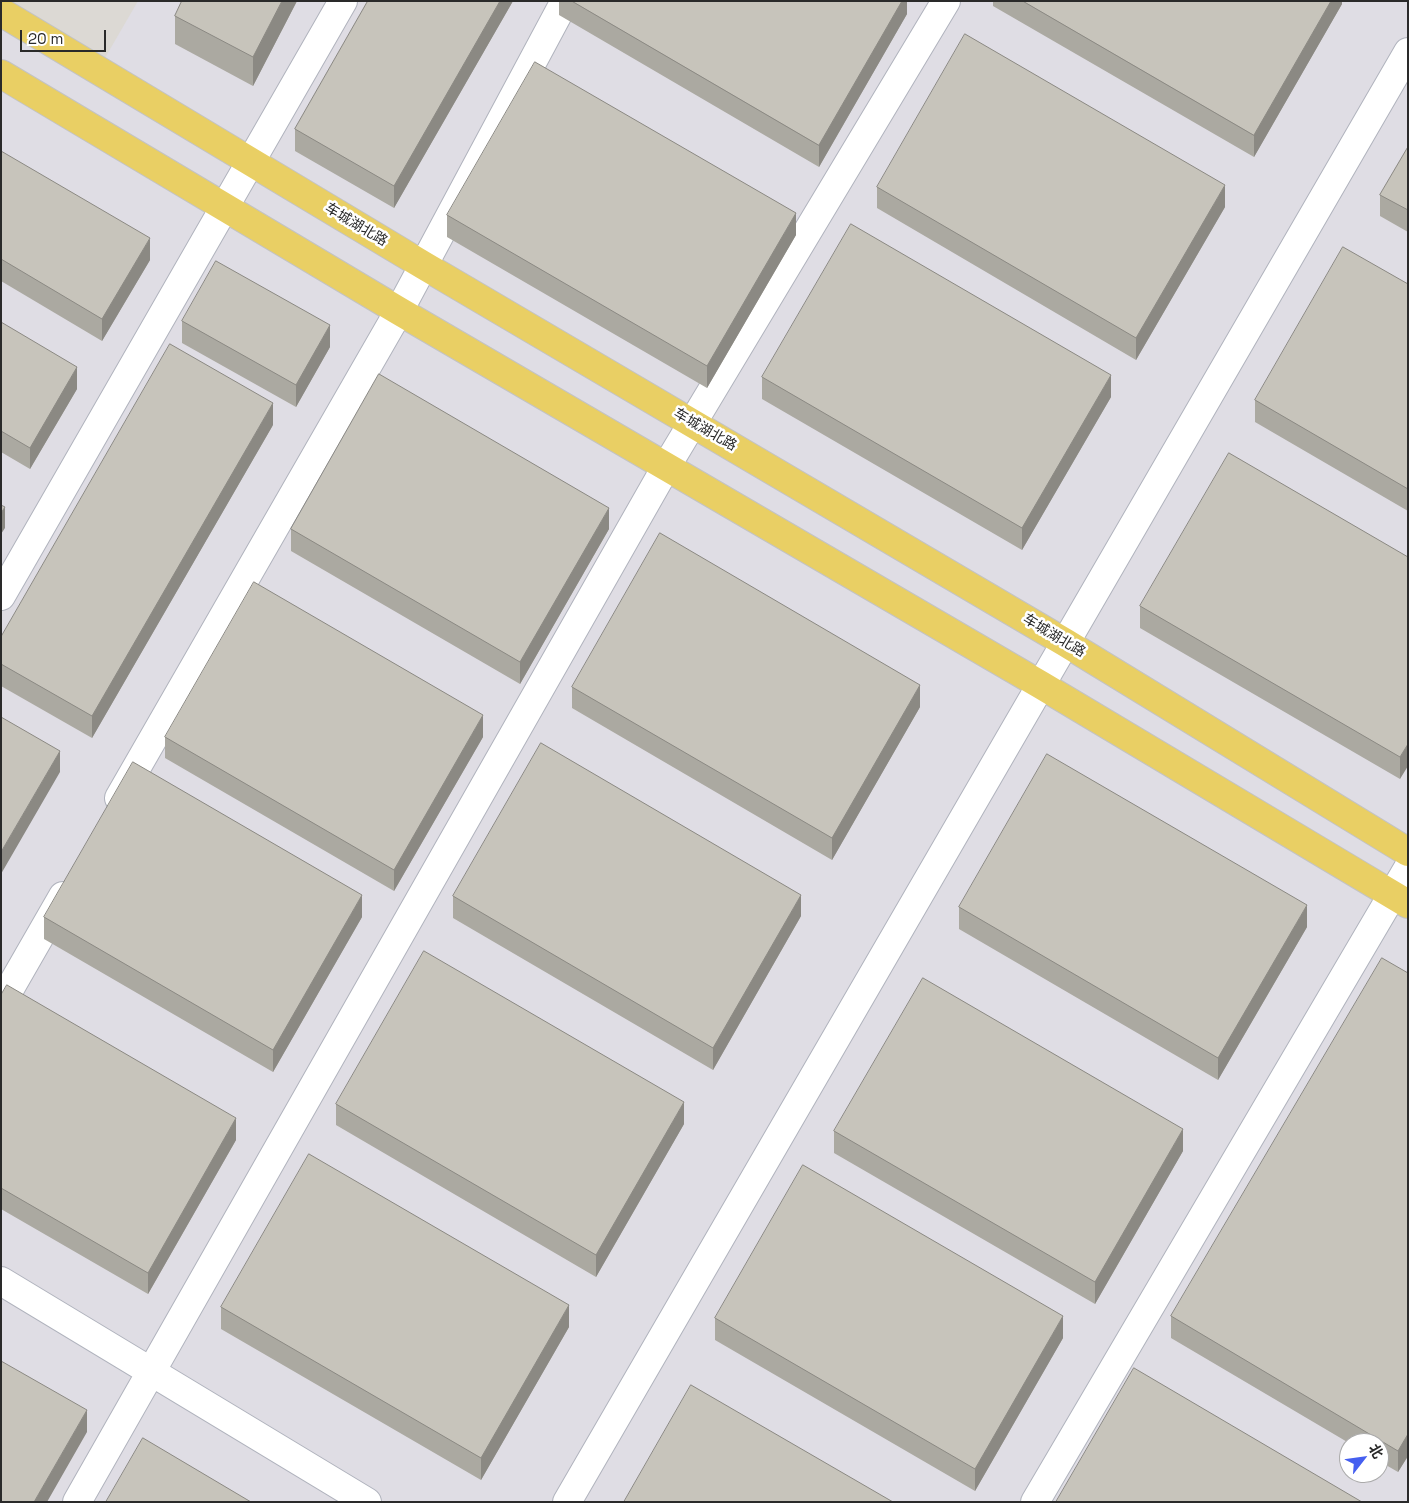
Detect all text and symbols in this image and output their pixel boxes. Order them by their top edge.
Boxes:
scale bar [22,20,109,52]
text: 20 m [28,29,63,48]
street label: 车城湖北路 [322,200,390,250]
street label: 车城湖北路 [670,405,740,455]
street label: 车城湖北路 [1020,611,1088,661]
north arrow [1339,1433,1389,1483]
text: 北 [1365,1440,1387,1462]

